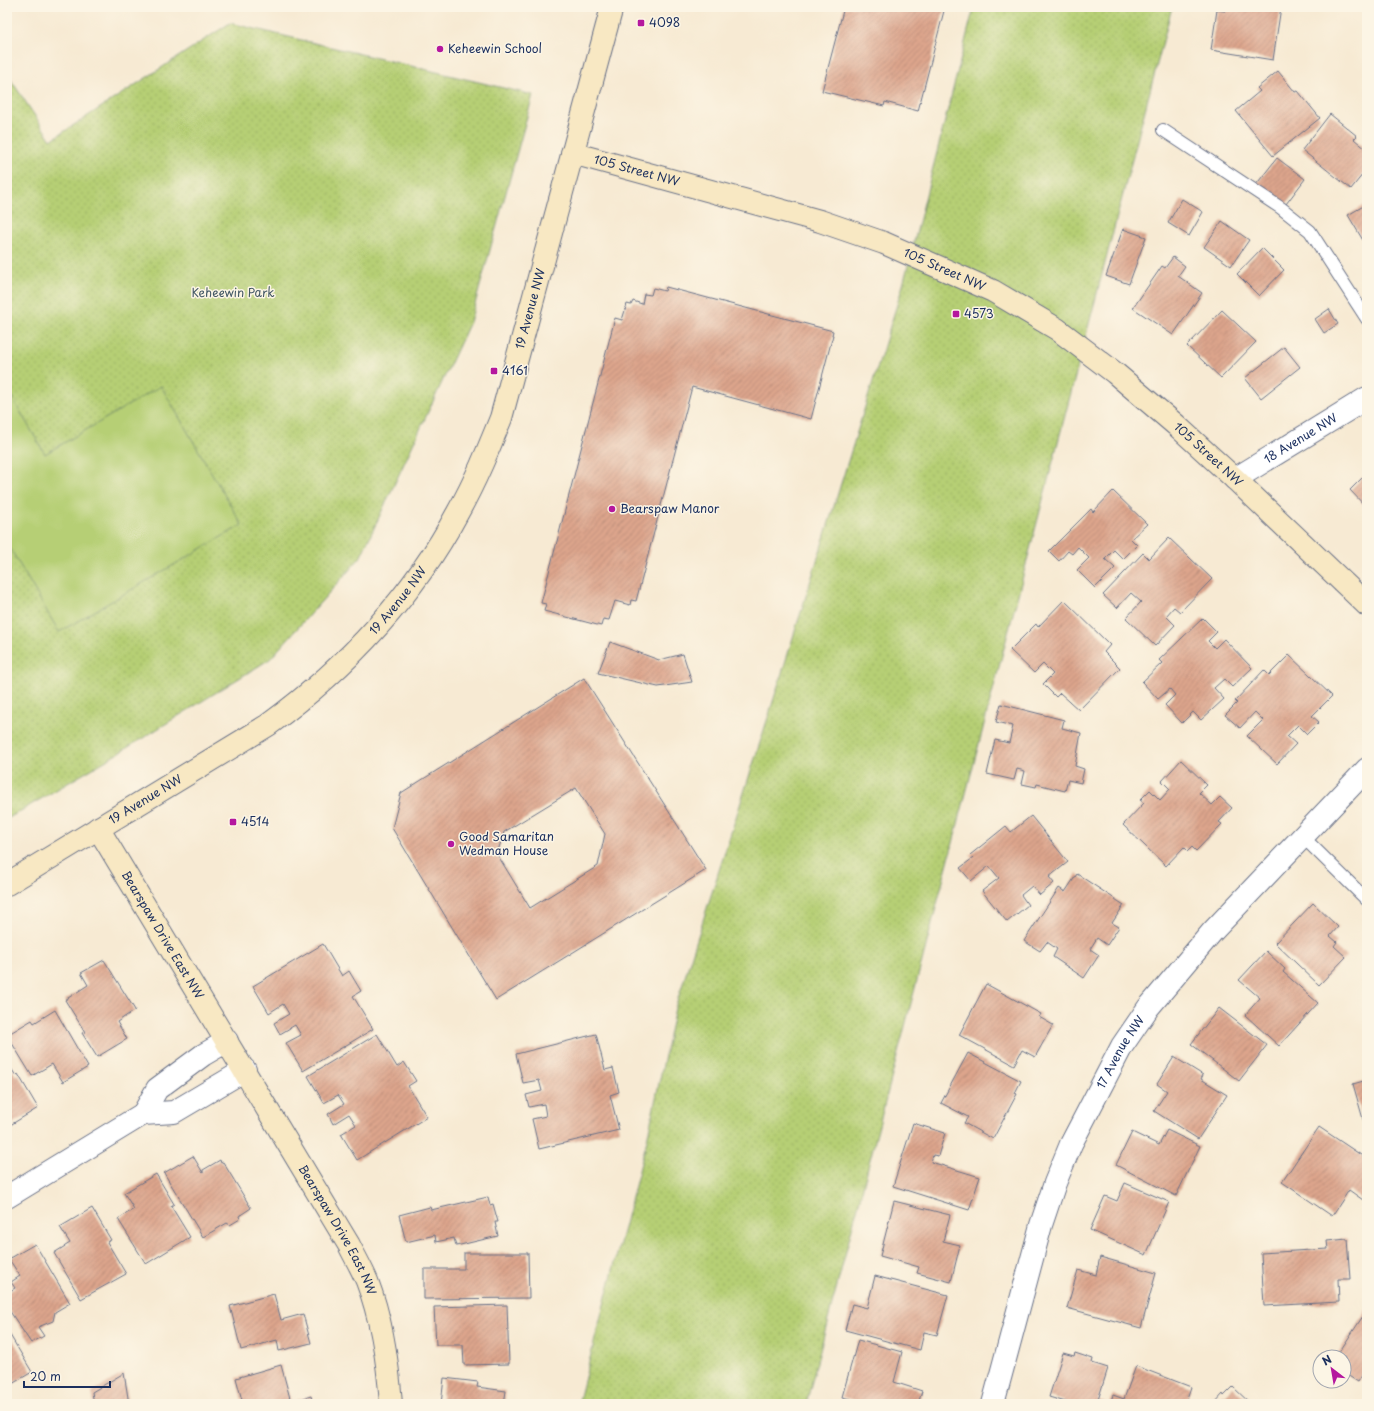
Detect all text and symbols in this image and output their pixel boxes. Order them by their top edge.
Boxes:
place label: 4098 [649,13,680,31]
marker: 4098 [636,18,646,28]
place label: Keheewin School [448,39,542,57]
marker: Keheewin School [435,44,445,54]
street label: 105 Street NW [592,149,682,190]
street label: 105 Street NW [901,243,989,295]
street label: 19 Avenue NW [510,265,549,351]
park label: Keheewin Park [191,283,275,301]
place label: 4573 [964,304,994,322]
marker: 4573 [951,309,961,319]
place label: 4161 [502,361,528,379]
marker: 4161 [489,366,499,376]
street label: 18 Avenue NW [1260,408,1341,467]
street label: 105 Street NW [1170,417,1248,490]
place label: Bearspaw Manor [620,499,720,517]
marker: Bearspaw Manor [607,504,617,514]
street label: 19 Avenue NW [364,562,431,638]
street label: 19 Avenue NW [105,769,186,828]
place label: 4514 [241,812,269,830]
marker: 4514 [228,817,238,827]
place label: Good Samaritan Wedman House [459,827,554,859]
marker: Good Samaritan Wedman House [446,839,456,849]
street label: Bearspaw Drive East NW [118,867,209,1003]
street label: 17 Avenue NW [1091,1011,1149,1092]
street label: Bearspaw Drive East NW [295,1161,381,1298]
north arrow [1312,1349,1352,1389]
text: N [1318,1350,1335,1370]
scale bar [24,1363,110,1389]
text: 20 m [30,1367,61,1385]

